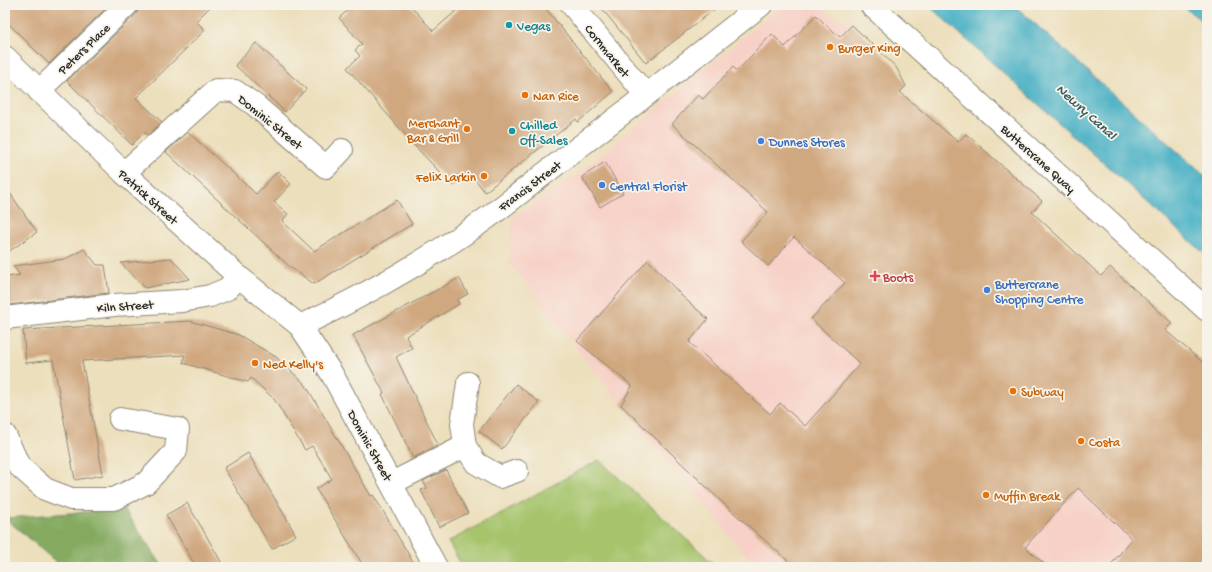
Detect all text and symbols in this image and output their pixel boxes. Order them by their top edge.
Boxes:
marker: Vegas [504,20,514,30]
place label: Vegas [516,20,552,35]
street label: Peters Place [55,21,114,79]
street label: Cornmarket [580,22,633,82]
marker: Burger King [825,42,835,52]
place label: Burger King [837,42,901,57]
water label: Newry Canal [1052,81,1120,145]
marker: Nan Rice [520,90,530,100]
place label: Nan Rice [533,90,579,105]
street label: Dominic Street [233,92,306,155]
place label: Merchant Bar & Grill [406,117,461,147]
place label: Chilled Off-Sales [520,119,569,149]
street label: Buttercrane Quay [996,122,1078,198]
marker: Merchant Bar & Grill [462,124,472,134]
marker: Chilled Off-Sales [507,126,517,136]
marker: Dunnes Stores [756,136,766,146]
place label: Dunnes Stores [768,136,846,151]
street label: Francis Street [495,158,566,216]
street label: Patrick Street [114,166,181,230]
place label: Felix Larkin [415,171,477,186]
marker: Felix Larkin [479,171,489,181]
marker: Central Florist [597,180,607,190]
place label: Central Florist [610,180,688,195]
marker: Boots [870,271,880,281]
place label: Boots [882,271,914,286]
place label: Buttercrane Shopping Centre [994,278,1084,308]
marker: Buttercrane Shopping Centre [982,285,992,295]
street label: Kiln Street [96,298,156,317]
marker: Ned Kelly's [250,358,260,368]
place label: Ned Kelly's [263,358,324,373]
marker: Subway [1008,386,1018,396]
place label: Subway [1021,386,1064,401]
street label: Dominic Street [343,407,395,486]
marker: Costa [1076,436,1086,446]
place label: Costa [1089,436,1121,451]
marker: Muffin Break [981,490,991,500]
place label: Muffin Break [994,490,1061,505]

